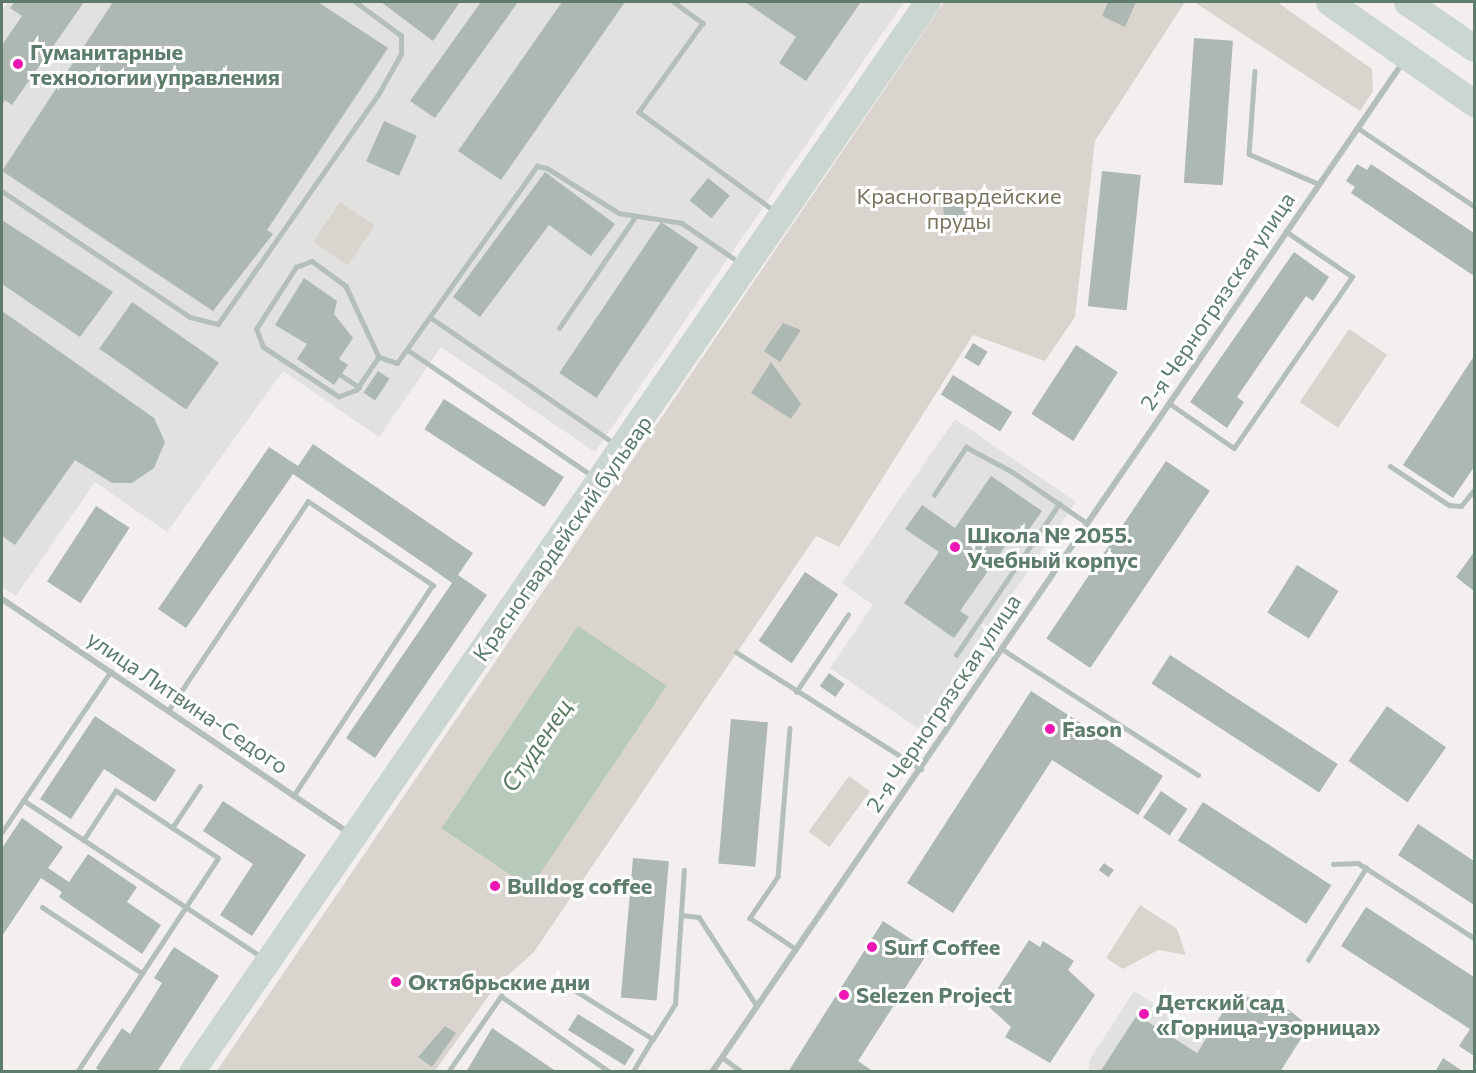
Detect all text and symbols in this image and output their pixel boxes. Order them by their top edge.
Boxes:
place label: Гуманитарные технологии управления [30,38,280,90]
marker: Гуманитарные технологии управления [11,57,25,71]
park label: Красногвардейские пруды [856,182,1062,234]
street label: 2-я Черногрязская улица [1134,187,1300,415]
street label: Красногвардейский бульвар [467,410,657,666]
place label: Школа № 2055. Учебный корпус [967,521,1138,572]
marker: Школа № 2055. Учебный корпус [948,540,962,554]
street label: 2-я Черногрязская улица [860,589,1026,817]
street label: улица Литвина-Седого [82,625,294,779]
water label: Студенец [494,693,578,797]
place label: Fason [1062,716,1122,742]
marker: Fason [1043,722,1057,736]
place label: Bulldog coffee [507,873,652,899]
marker: Bulldog coffee [488,879,502,893]
place label: Surf Coffee [884,934,1000,960]
marker: Surf Coffee [865,940,879,954]
place label: Октябрьские дни [408,969,590,995]
marker: Октябрьские дни [389,975,403,989]
place label: Selezen Project [856,982,1012,1008]
marker: Selezen Project [837,988,851,1002]
place label: Детский сад «Горница-узорница» [1156,988,1381,1040]
marker: Детский сад «Горница-узорница» [1137,1007,1151,1021]

